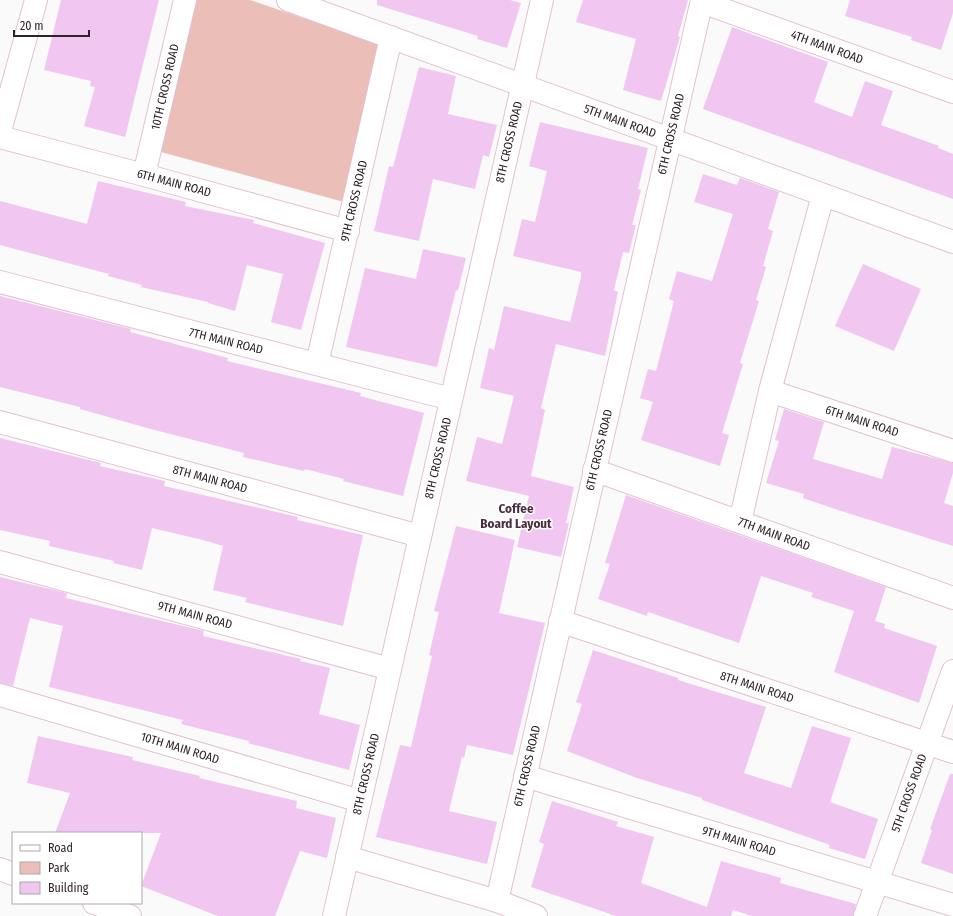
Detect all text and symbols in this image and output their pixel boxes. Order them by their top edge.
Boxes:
scale bar [14,12,89,38]
text: 20 m [20,19,44,33]
street label: 4TH MAIN ROAD [789,27,865,67]
street label: 10TH CROSS ROAD [148,43,182,131]
street label: 6TH CROSS ROAD [655,92,687,176]
street label: 8TH CROSS ROAD [493,100,525,184]
street label: 5TH MAIN ROAD [582,101,658,141]
street label: 9TH CROSS ROAD [338,159,370,243]
street label: 6TH MAIN ROAD [135,166,213,200]
street label: 7TH MAIN ROAD [188,325,264,357]
street label: 6TH MAIN ROAD [824,403,900,439]
street label: 6TH CROSS ROAD [583,408,615,492]
street label: 8TH CROSS ROAD [422,416,454,500]
street label: 8TH MAIN ROAD [171,462,249,496]
district label: Coffee Board Layout [480,501,552,531]
street label: 7TH MAIN ROAD [736,514,812,554]
street label: 9TH MAIN ROAD [156,598,234,632]
street label: 8TH MAIN ROAD [718,669,796,706]
street label: 6TH CROSS ROAD [511,724,543,808]
street label: 10TH MAIN ROAD [139,729,221,767]
street label: 8TH CROSS ROAD [350,732,382,816]
street label: 5TH CROSS ROAD [888,752,930,834]
street label: 9TH MAIN ROAD [700,823,778,859]
legend [12,832,142,904]
text: Road [48,841,73,855]
text: Park [48,861,70,875]
text: Building [48,881,89,895]

